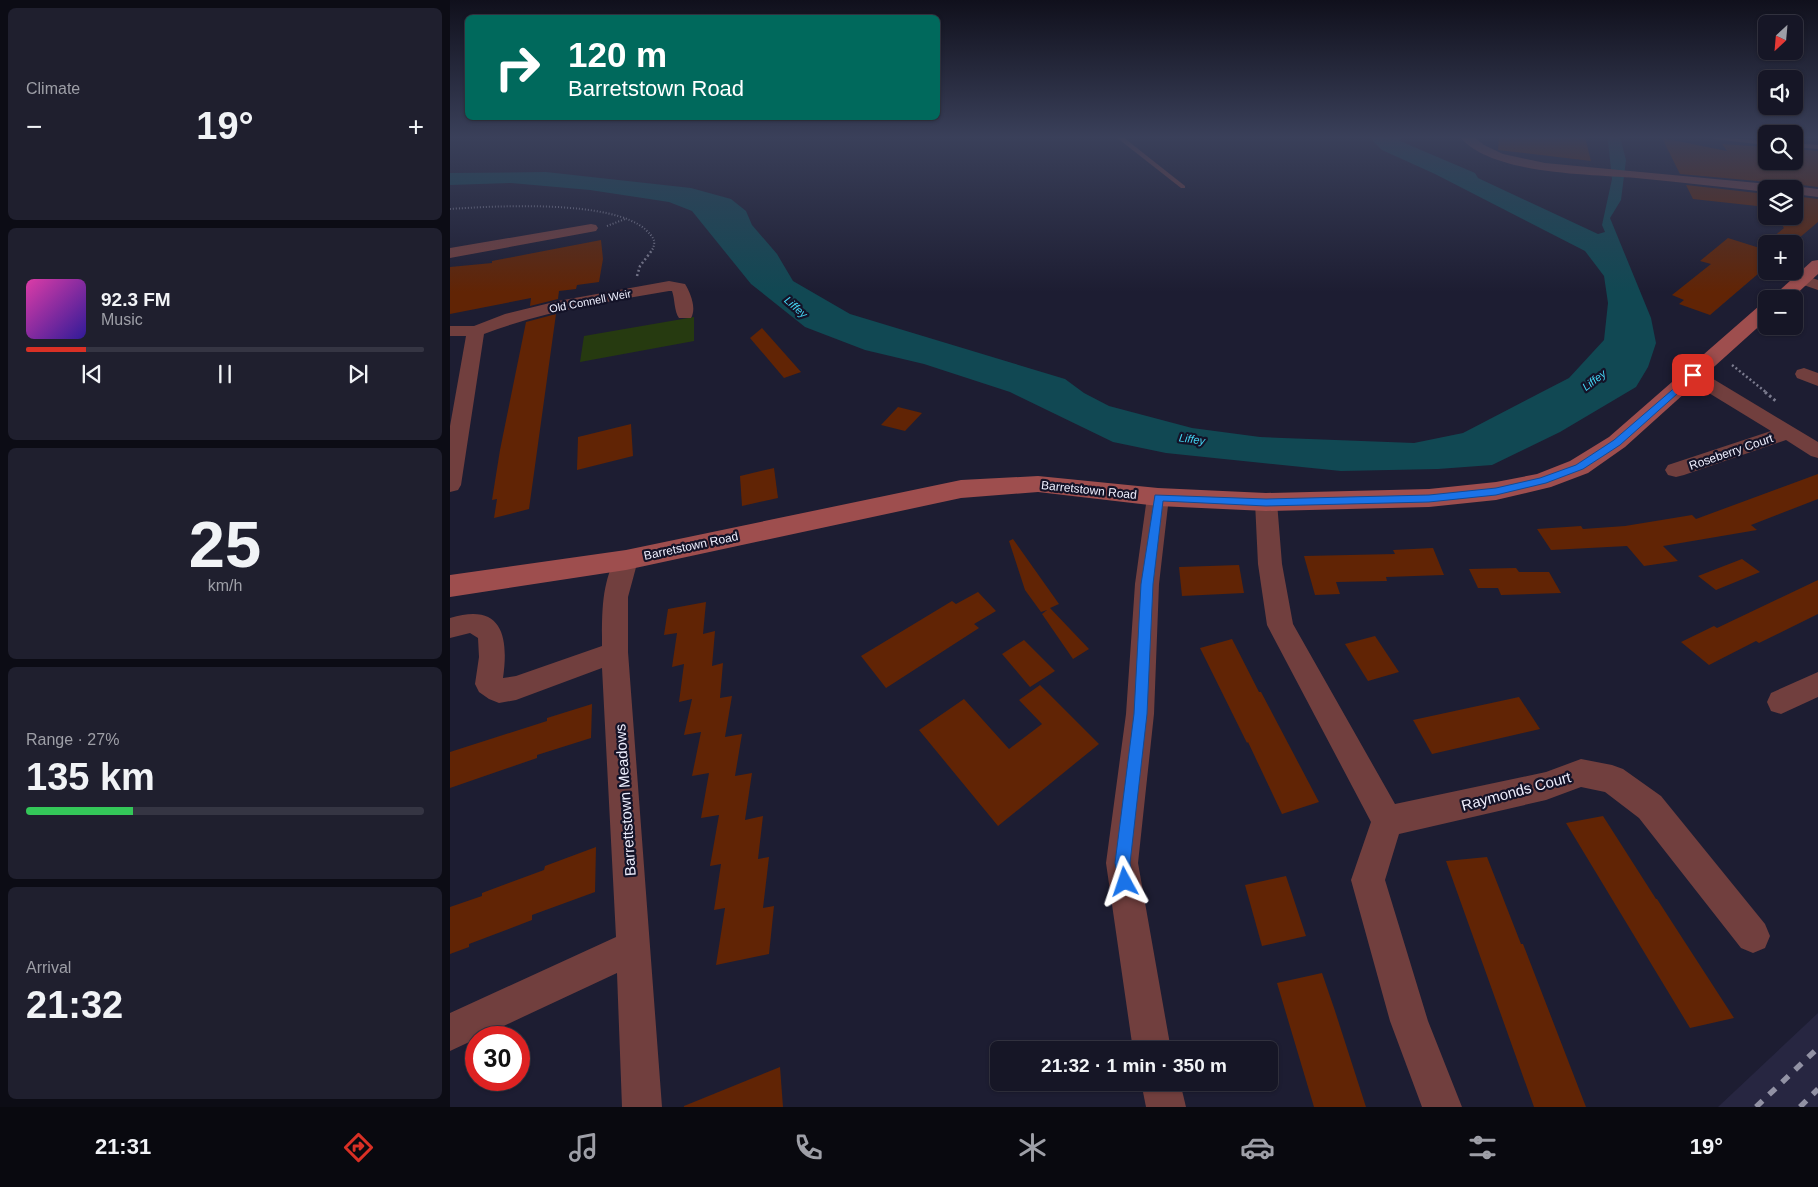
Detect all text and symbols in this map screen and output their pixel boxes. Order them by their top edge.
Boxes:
north arrow [1758,15,1802,60]
map controls [1758,15,1803,335]
icon: right [485,35,550,100]
text: 120 m [568,35,667,74]
button: sound [1758,70,1803,115]
text: Barretstown Road [568,76,744,101]
text: Climate [26,80,80,97]
text: 19° [196,105,254,147]
text: − [26,111,42,142]
text: + [408,111,424,142]
button: search [1758,125,1803,170]
button: layers [1758,180,1803,225]
button: + [1758,235,1803,280]
street label: Old Connell Weir [548,287,632,315]
text: 92.3 FM [101,289,171,310]
button: − [1758,290,1803,335]
water label: Liffey [782,294,811,321]
text: Music [101,311,143,328]
pin [1672,354,1714,396]
icon: previous [78,360,106,388]
icon: pause [211,360,239,388]
icon: next [344,360,372,388]
icon: arrive [1679,361,1707,389]
water label: Liffey [1580,366,1609,393]
water label: Liffey [1178,431,1207,447]
street label: Roseberry Court [1687,431,1776,473]
street label: Barretstown Road [1041,478,1137,502]
text: 25 [189,508,261,581]
street label: Barretstown Road [643,529,739,563]
text: km/h [208,577,242,594]
street label: Barrettstown Meadows [611,723,639,877]
text: Range · 27% [26,731,119,748]
text: 135 km [26,756,155,798]
street label: Raymonds Court [1459,768,1573,814]
position arrow [1098,855,1150,907]
text: Arrival [26,959,71,976]
text: 21:32 [26,984,123,1026]
speed limit sign: 30 [465,1026,530,1091]
text: 21:32 · 1 min · 350 m [1041,1055,1227,1076]
icon: directions [341,1130,376,1165]
icon: music [566,1130,601,1165]
icon: phone [791,1130,826,1165]
icon: climate [1015,1130,1050,1165]
icon: car [1240,1130,1275,1165]
icon: filters [1465,1130,1500,1165]
text: 21:31 [95,1134,151,1159]
text: 19° [1690,1134,1723,1159]

